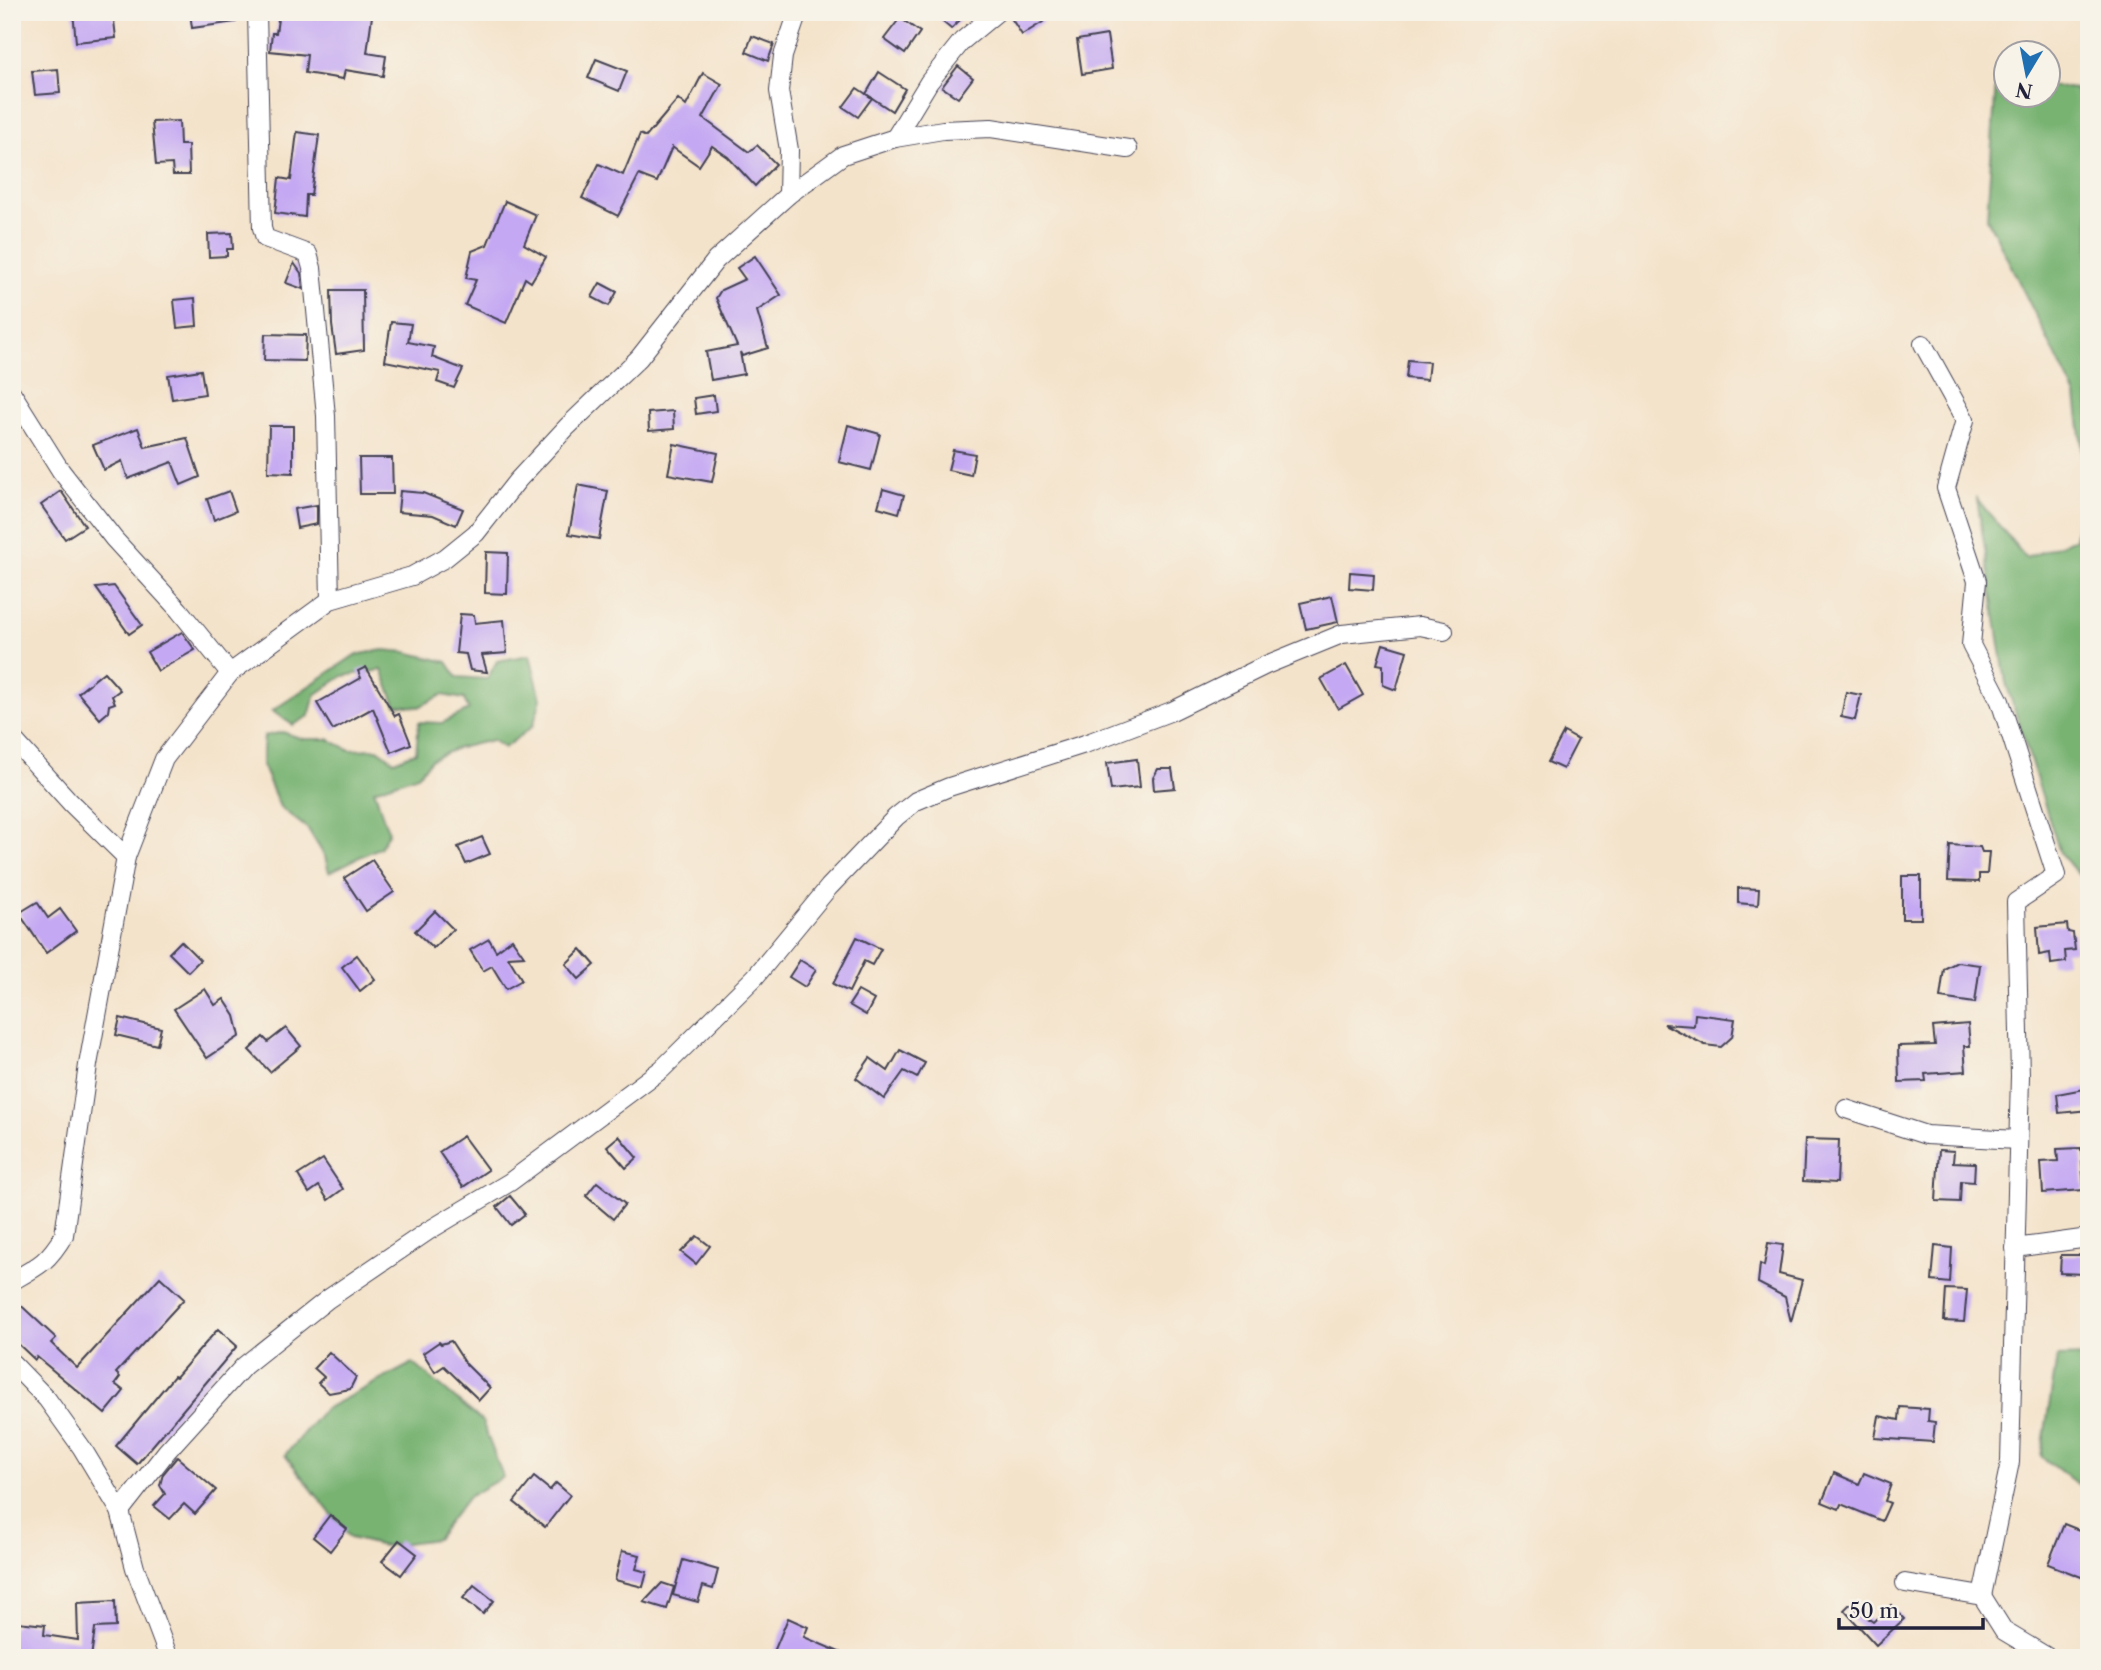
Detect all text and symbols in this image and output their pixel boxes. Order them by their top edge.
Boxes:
north arrow [1993,38,2062,108]
text: N [2014,77,2034,103]
scale bar [1839,1586,1982,1630]
text: 50 m [1849,1598,1899,1623]

